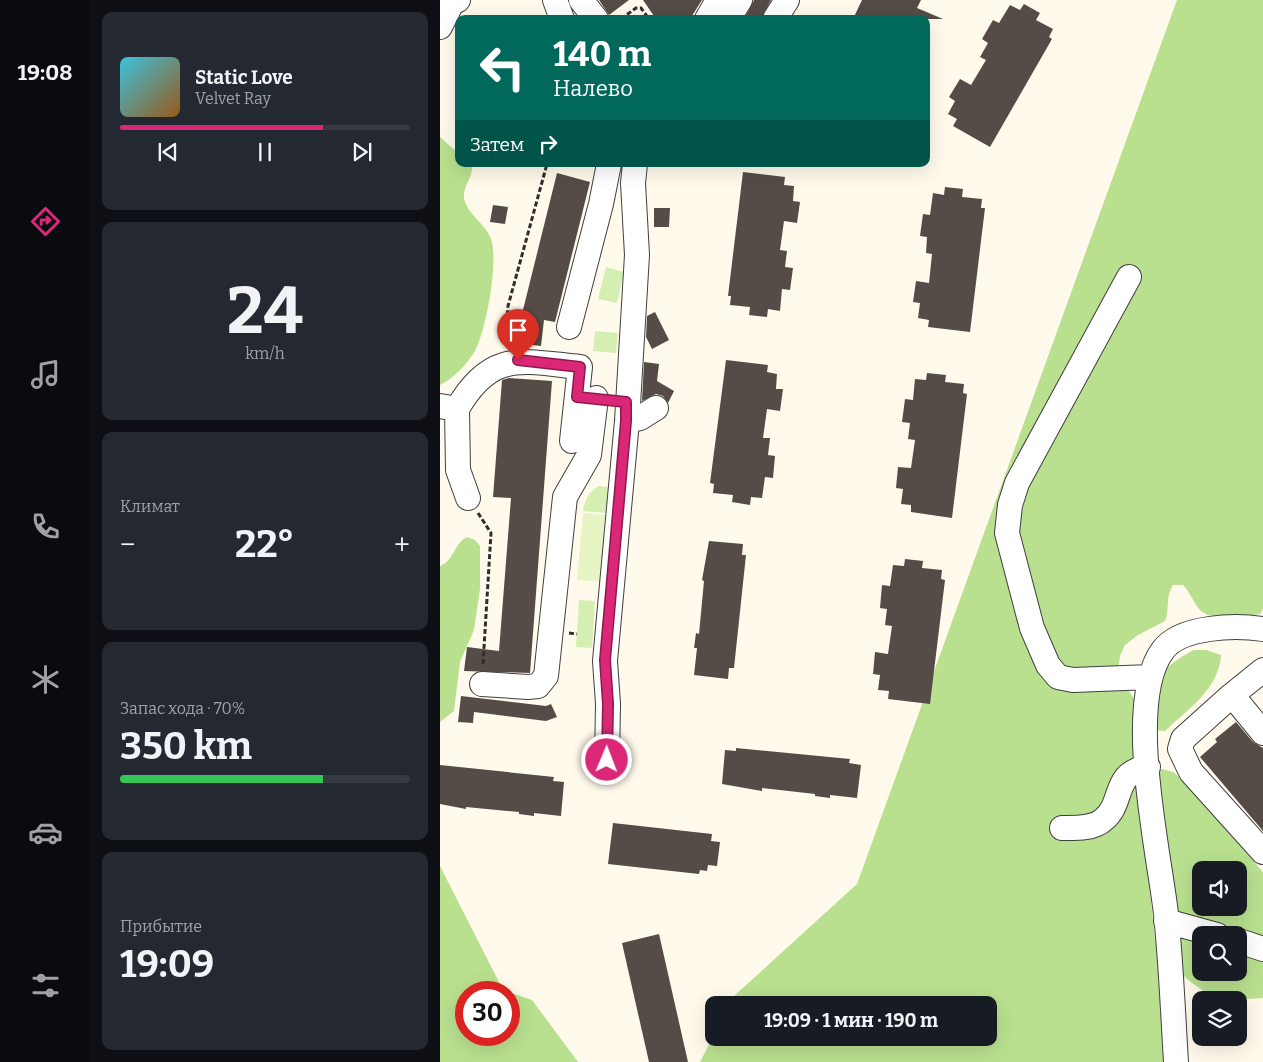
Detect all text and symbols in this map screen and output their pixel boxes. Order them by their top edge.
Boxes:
text: 140 m [553,33,651,75]
icon: left [470,35,535,100]
text: 19:08 [18,59,72,86]
text: Static Love [195,66,293,89]
text: Налево [553,75,633,102]
text: Velvet Ray [195,89,271,108]
icon: right [534,130,562,158]
text: Затем [470,133,524,156]
icon: previous [154,138,182,166]
icon: pause [251,138,279,166]
icon: next [348,138,376,166]
icon: directions [28,204,63,239]
text: 24 [227,272,303,350]
pin [497,309,539,360]
icon: arrive [504,316,532,344]
text: km/h [245,344,285,363]
icon: music [28,357,63,392]
text: Климат [120,497,180,516]
icon: phone [28,509,63,544]
text: 22° [235,521,294,567]
text: − [120,528,135,561]
text: + [394,528,410,561]
icon: climate [28,662,63,697]
text: Запас хода · 70% [120,699,245,718]
text: 350 km [120,723,252,769]
position arrow [580,733,632,785]
icon: car [28,815,63,850]
map controls [1192,861,1247,1046]
button: sound [1192,861,1247,916]
text: Прибытие [120,917,202,936]
button: search [1192,926,1247,981]
text: 19:09 [120,941,214,987]
icon: filters [28,968,63,1003]
speed limit sign: 30 [455,981,520,1046]
button: layers [1192,991,1247,1046]
text: 19:09 · 1 мин · 190 m [764,1009,938,1032]

